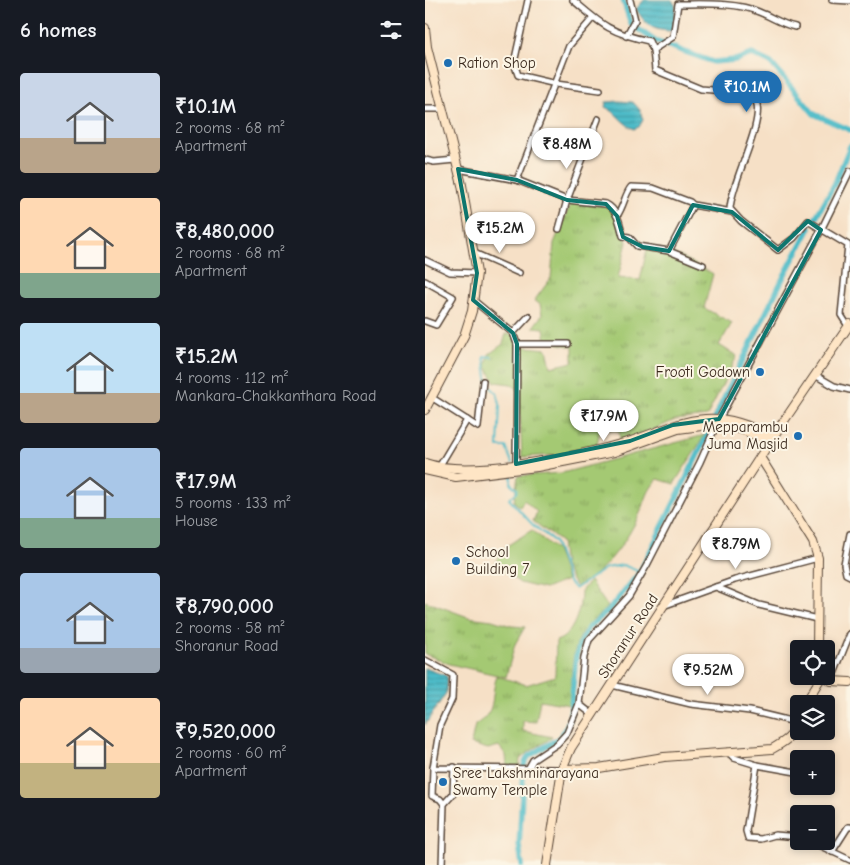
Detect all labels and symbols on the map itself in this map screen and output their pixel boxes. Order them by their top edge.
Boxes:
place label: Ration Shop [458,54,536,72]
marker: Ration Shop [442,57,454,69]
pin: ₹10.1M [706,70,788,113]
pin: ₹8.48M [526,128,608,170]
pin: ₹15.2M [459,212,541,254]
place label: Frooti Godown [655,363,750,381]
marker: Frooti Godown [754,366,766,378]
pin: ₹17.9M [563,400,645,442]
place label: Mepparambu Juma Masjid [703,418,788,453]
marker: Mepparambu Juma Masjid [792,430,804,442]
pin: ₹8.79M [695,528,777,570]
place label: School Building 7 [466,543,529,578]
marker: School Building 7 [450,555,462,567]
street label: Shoranur Road [594,590,662,682]
pin: ₹9.52M [667,654,749,696]
place label: Sree Lakshminarayana Swamy Temple [453,764,599,799]
marker: Sree Lakshminarayana Swamy Temple [437,776,449,788]

